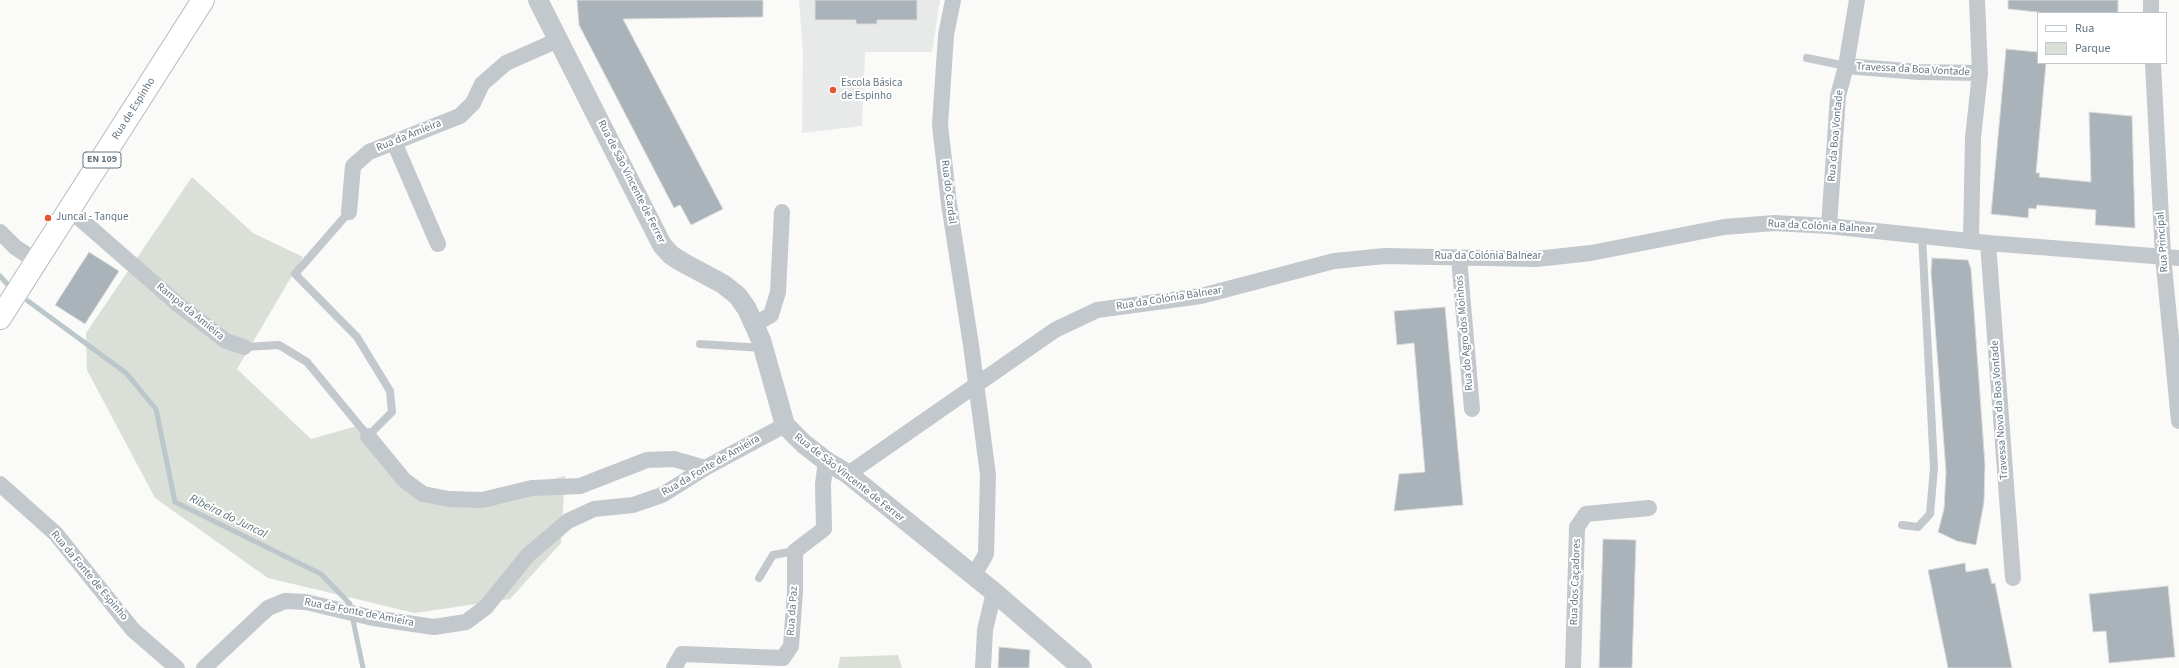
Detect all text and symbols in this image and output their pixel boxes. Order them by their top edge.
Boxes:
legend [2037,12,2167,64]
text: Rua [2075,20,2094,37]
text: Parque [2075,40,2111,57]
street label: Travessa da Boa Vontade [1856,60,1970,80]
street label: Rua de Espinho [110,75,158,143]
place label: Escola Básica de Espinho [841,77,902,103]
marker: Escola Básica de Espinho [828,85,838,95]
street label: Rua da Boa Vontade [1825,90,1847,182]
street label: Rua da Amieira [375,117,443,155]
street label: Rua de São Vincente de Ferrer [594,118,668,246]
road number: EN 109 [83,152,121,168]
street label: Rua do Cardal [938,159,958,225]
place label: Juncal - Tanque [56,211,129,225]
street label: Rua Principal [2154,211,2172,273]
marker: Juncal - Tanque [43,213,53,223]
street label: Rua da Colónia Balnear [1767,218,1875,236]
street label: Rua da Colónia Balnear [1435,250,1541,264]
street label: Rua do Agro dos Moinhos [1453,275,1477,391]
street label: Rampa da Amieira [153,281,227,343]
street label: Rua da Colónia Balnear [1115,284,1223,314]
street label: Travessa Nova da Boa Vontade [1989,340,2011,480]
street label: Rua de São Vincente de Ferrer [791,431,907,525]
street label: Rua da Fonte de Amieira [660,432,762,500]
water label: Ribeira do Juncal [187,492,269,542]
street label: Rua da Fonte de Espinho [48,528,130,624]
street label: Rua dos Caçadores [1568,538,1584,626]
street label: Rua da Paz [785,586,801,636]
street label: Rua da Fonte de Amieira [303,596,415,630]

